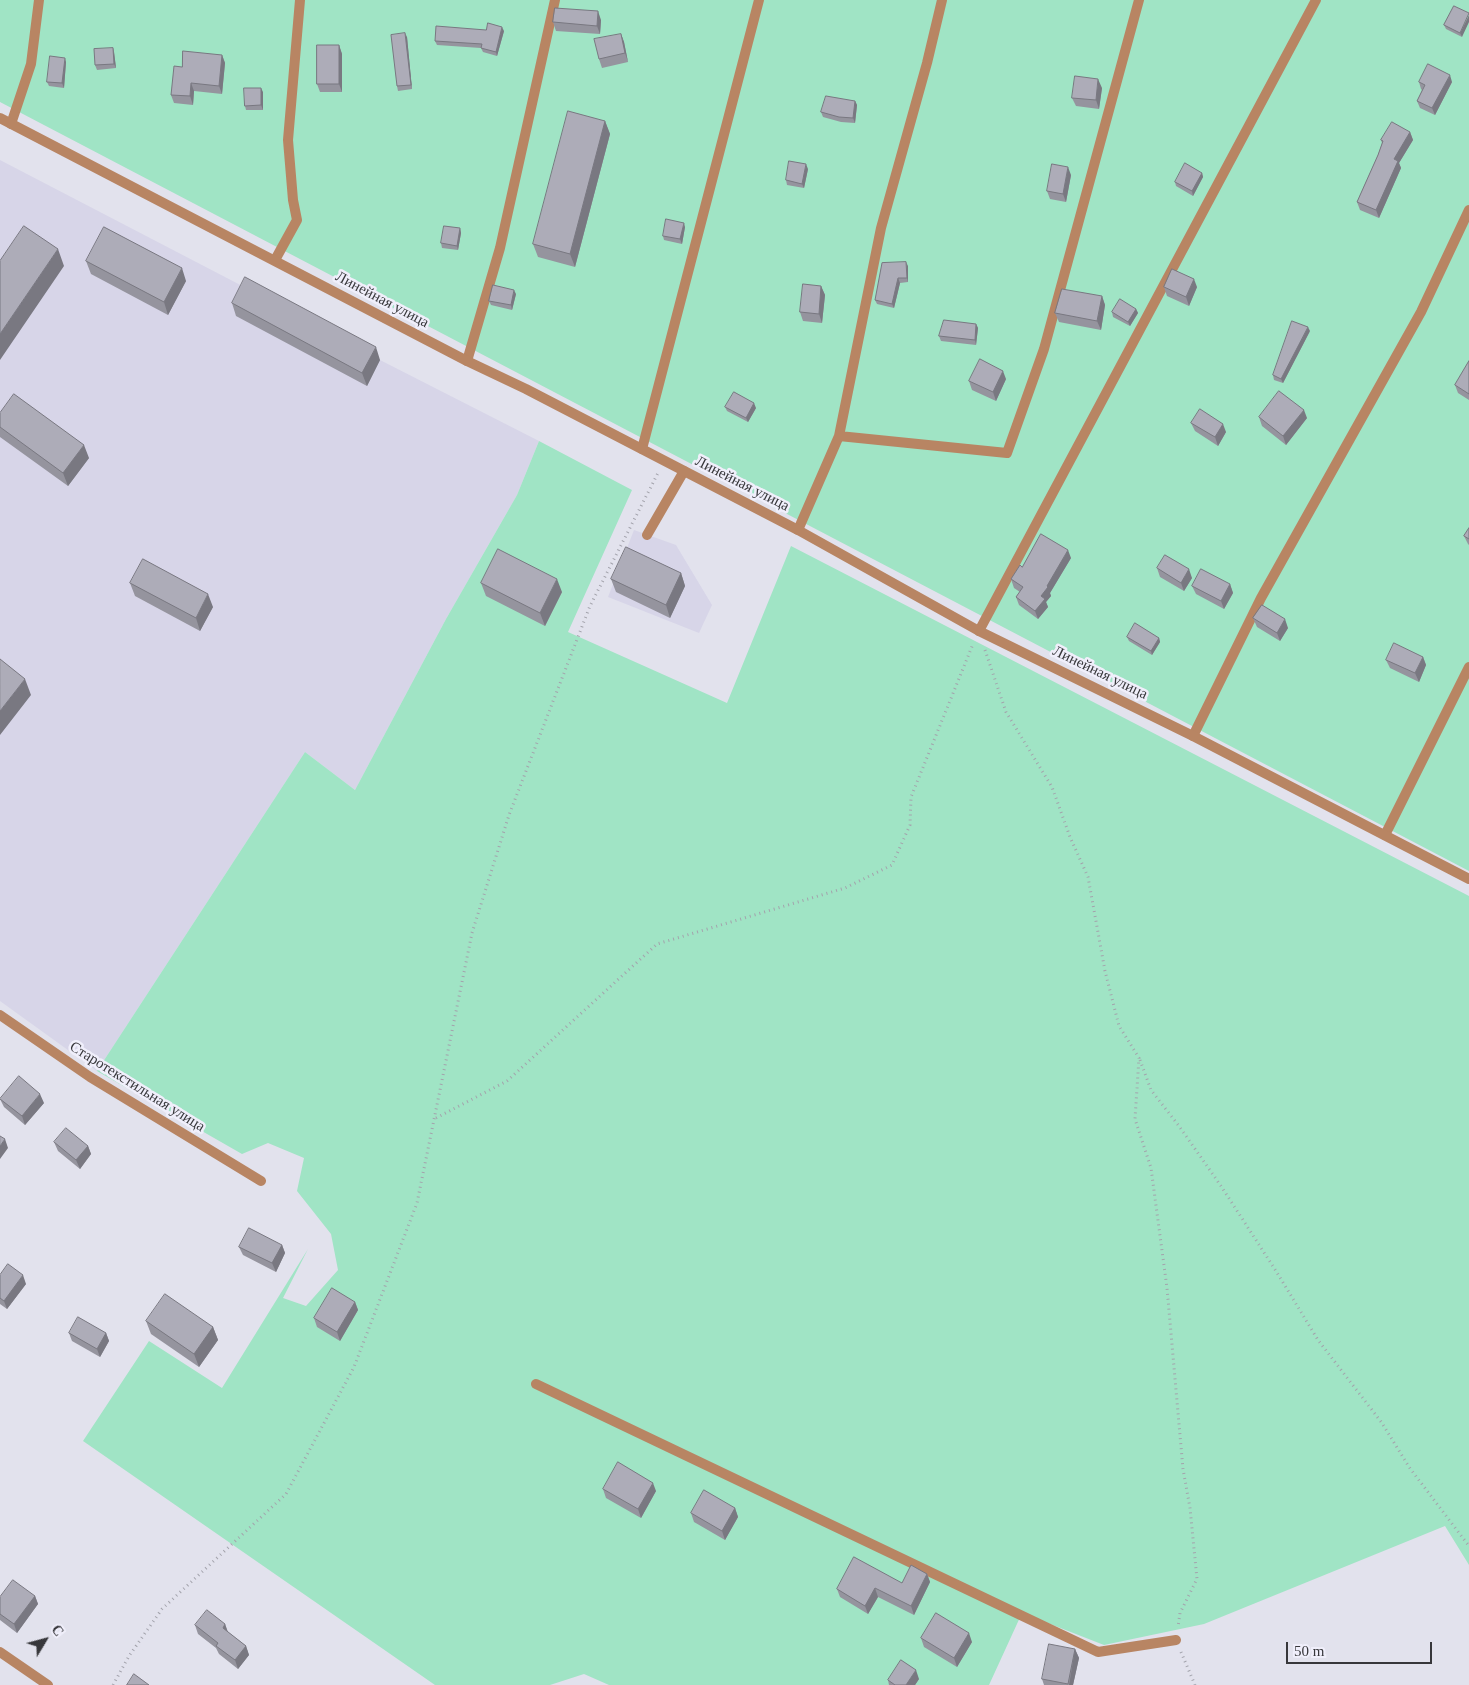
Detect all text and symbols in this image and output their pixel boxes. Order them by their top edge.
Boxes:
street label: Линейная улица [332,268,432,332]
street label: Линейная улица [692,453,792,515]
street label: Линейная улица [1050,642,1150,704]
street label: Старотекстильная улица [66,1038,208,1136]
north arrow [20,1615,70,1665]
text: С [48,1622,66,1639]
scale bar [1289,1632,1435,1664]
text: 50 m [1294,1643,1324,1659]

